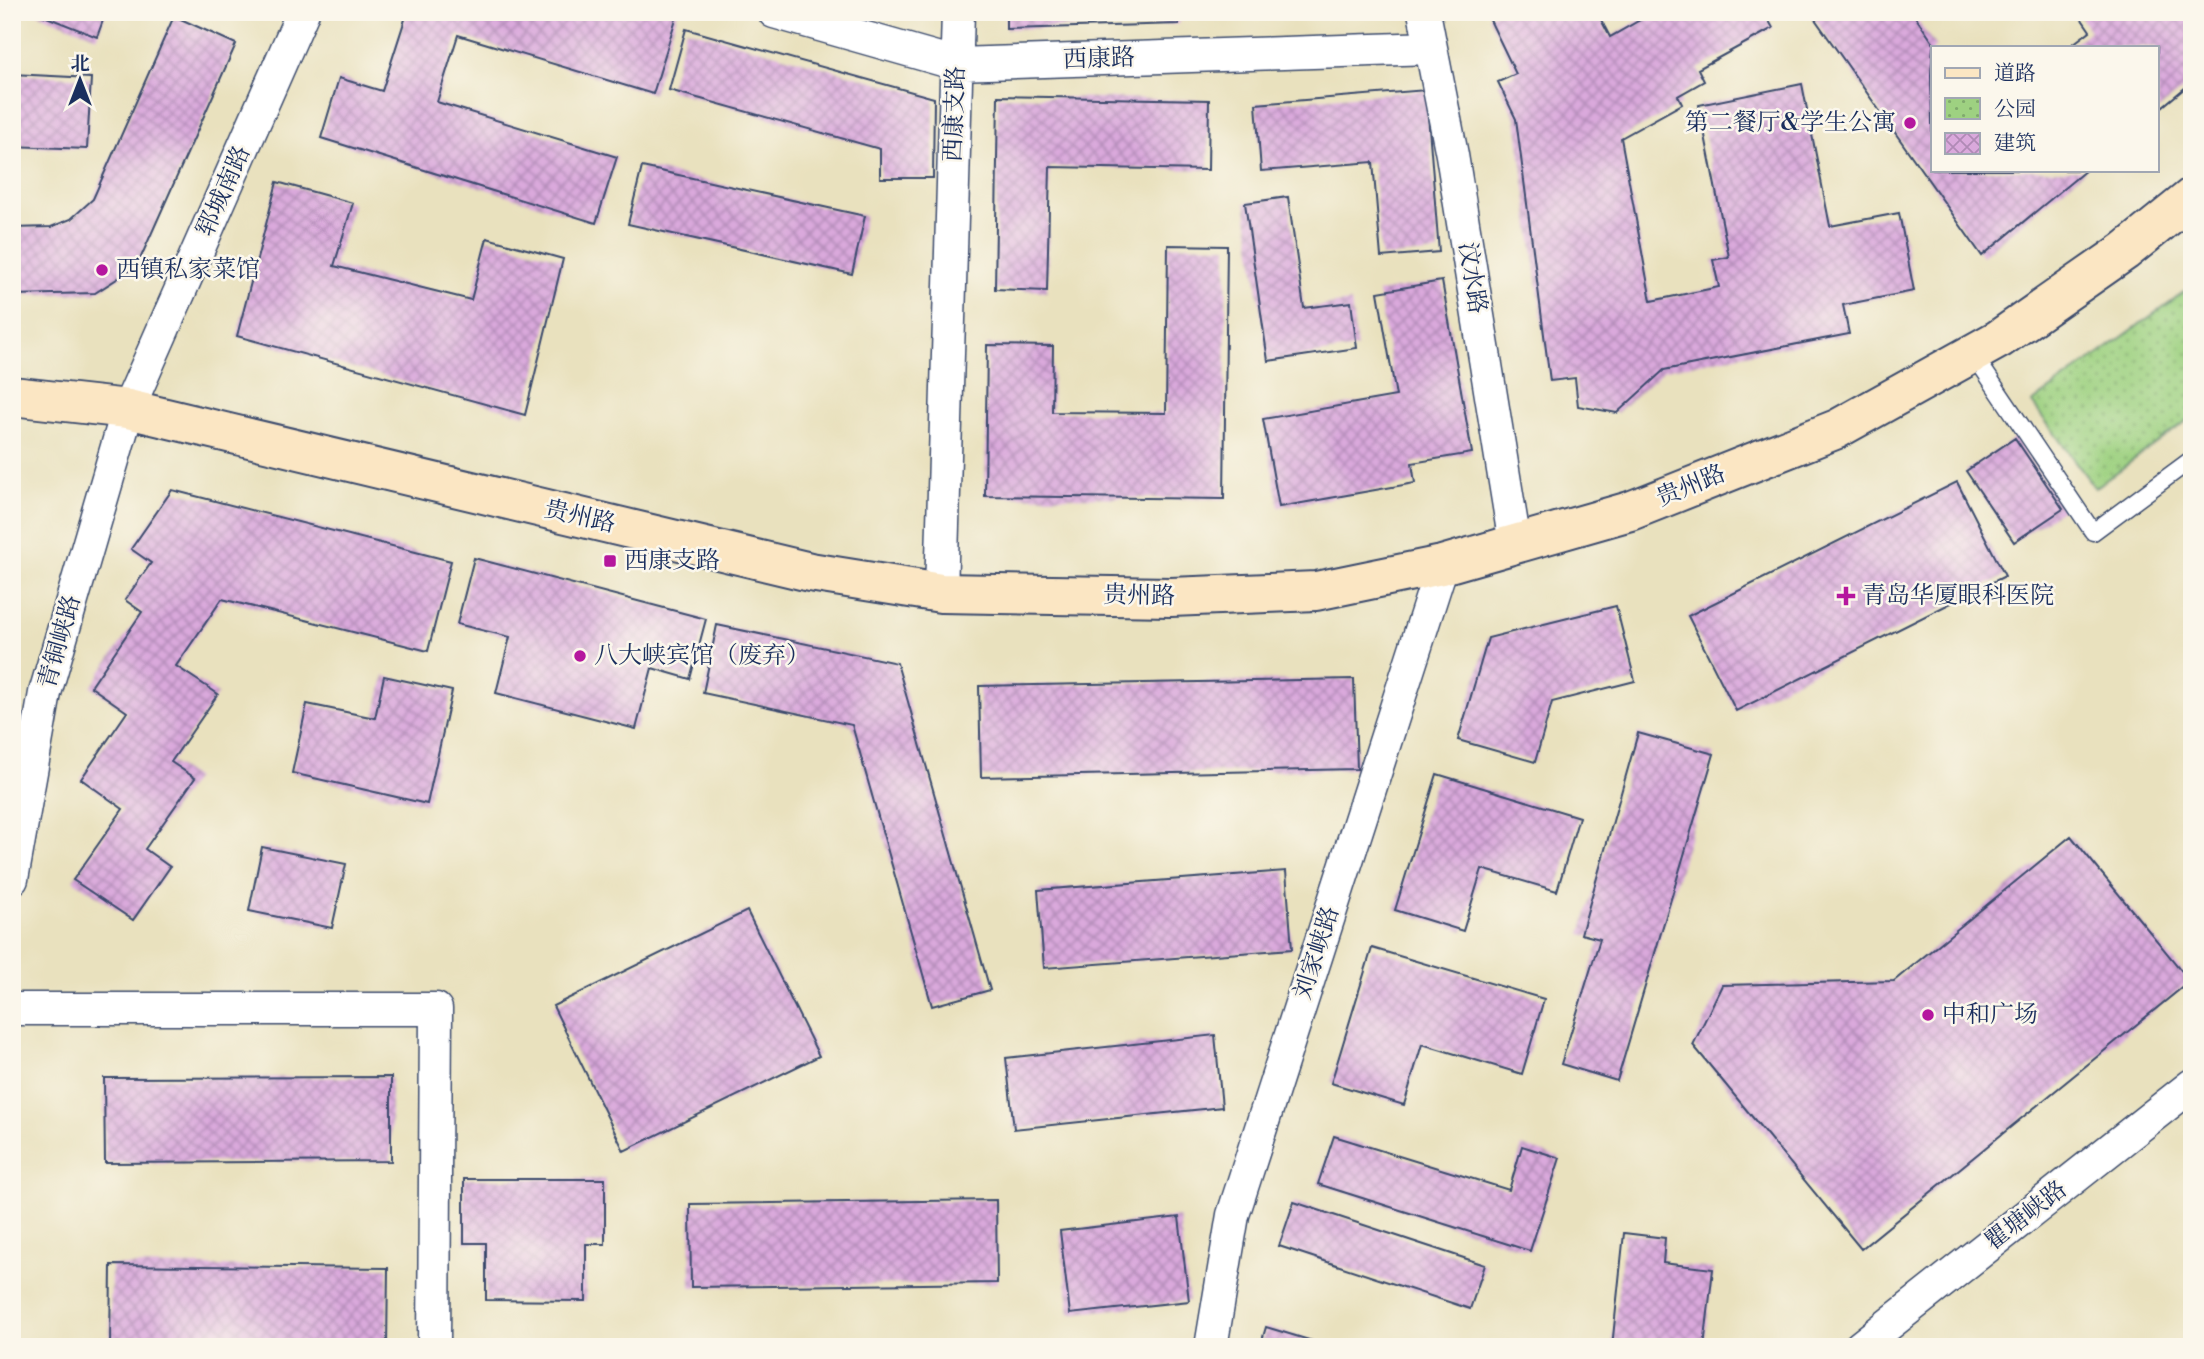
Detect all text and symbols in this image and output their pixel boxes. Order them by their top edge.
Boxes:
street label: 西康路 [1062,43,1136,75]
north arrow [46,46,116,116]
legend [1931,46,2158,172]
text: 北 [70,52,90,76]
text: 道路 [1994,61,2036,87]
street label: 西康支路 [938,66,972,162]
text: 公园 [1994,97,2036,123]
place label: 第二餐厅&学生公寓 [1685,108,1896,138]
marker: 第二餐厅&学生公寓 [1902,115,1918,131]
text: 建筑 [1994,131,2036,157]
street label: 郓城南路 [191,141,257,241]
street label: 汶水路 [1452,240,1492,316]
place label: 西镇私家菜馆 [116,255,260,285]
marker: 西镇私家菜馆 [94,262,110,278]
street label: 贵州路 [1652,459,1730,513]
street label: 贵州路 [542,494,618,540]
place label: 西康支路 [624,546,720,576]
marker: 西康支路 [602,553,618,569]
street label: 贵州路 [1103,580,1175,612]
place label: 青岛华厦眼科医院 [1862,581,2054,611]
marker: 青岛华厦眼科医院 [1836,586,1856,606]
street label: 青铜峡路 [32,592,88,692]
place label: 八大峡宾馆（废弃） [594,641,810,671]
marker: 八大峡宾馆（废弃） [572,648,588,664]
street label: 刘家峡路 [1288,903,1346,1003]
place label: 中和广场 [1942,1000,2038,1030]
marker: 中和广场 [1920,1007,1936,1023]
street label: 瞿塘峡路 [1979,1175,2073,1257]

